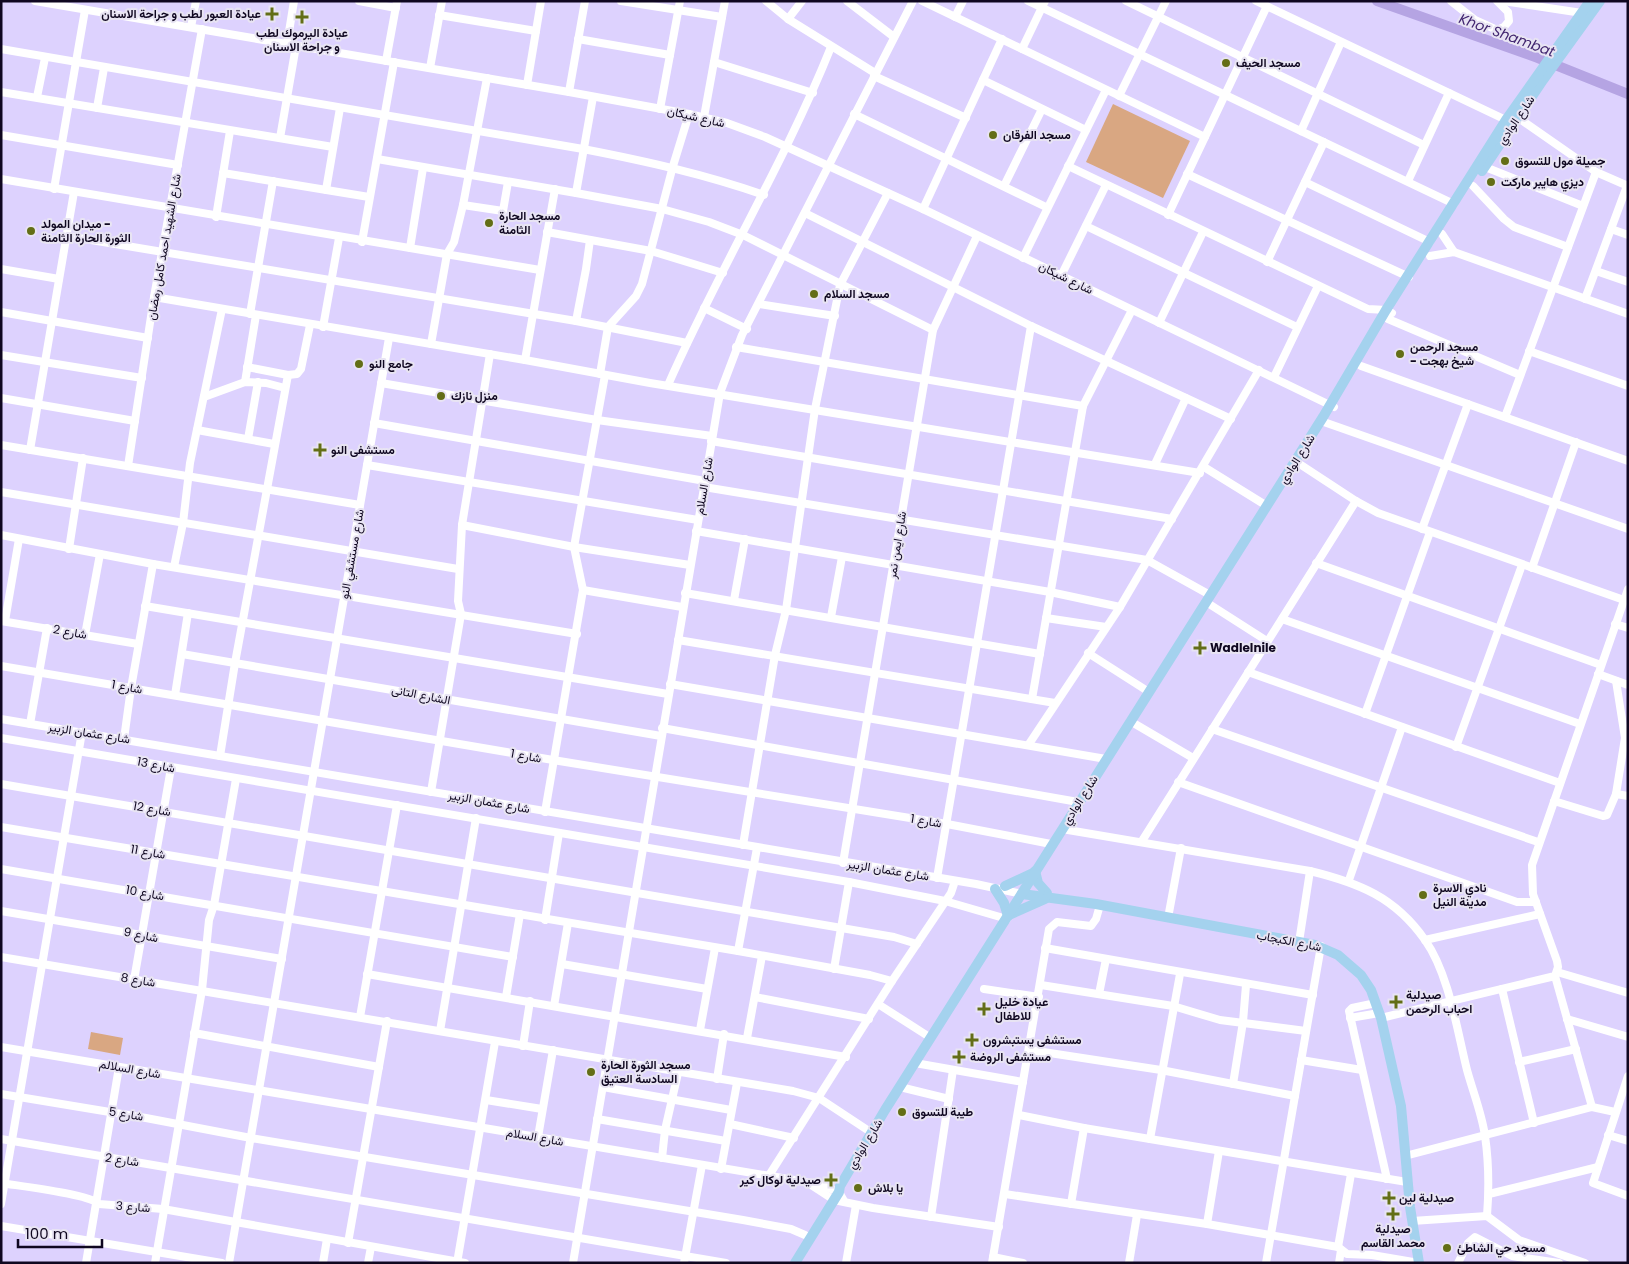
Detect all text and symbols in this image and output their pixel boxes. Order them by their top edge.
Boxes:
place label: عيادة العبور لطب و جراحة الاسنان [101,5,261,22]
marker: عيادة العبور لطب و جراحة الاسنان [265,7,279,21]
water label: Khor Shambat [1456,8,1559,62]
marker: عيادة اليرموك لطب و جراحة الاسنان [295,10,309,24]
place label: عيادة اليرموك لطب و جراحة الاسنان [256,24,348,55]
place label: مسجد الحيف [1236,54,1301,71]
marker: مسجد الحيف [1220,57,1232,69]
street label: شارع الوادي [1493,92,1540,149]
street label: شارع شيكان [665,102,727,132]
place label: مسجد الفرقان [1003,126,1071,143]
marker: مسجد الفرقان [987,129,999,141]
place label: جميلة مول للتسوق [1515,152,1605,169]
marker: جميلة مول للتسوق [1499,155,1511,167]
street label: شارع الشهيد احمد كامل رمضان [142,172,186,322]
place label: ديزي هايبر ماركت [1501,173,1584,192]
marker: ديزي هايبر ماركت [1485,176,1497,188]
place label: مسجد الحارة الثامنة [499,207,561,238]
place label: ميدان المولد - الثورة الحارة الثامنة [41,215,131,246]
marker: مسجد الحارة الثامنة [483,217,495,229]
marker: ميدان المولد - الثورة الحارة الثامنة [25,225,37,237]
street label: شارع شيكان [1036,257,1096,299]
place label: مسجد السلام [824,285,890,302]
marker: مسجد السلام [808,288,820,300]
place label: مسجد الرحمن - شيخ بهجت [1410,338,1479,369]
marker: مسجد الرحمن - شيخ بهجت [1394,348,1406,360]
place label: جامع النو [369,355,413,372]
marker: جامع النو [353,358,365,370]
place label: منزل نازك [451,387,498,404]
marker: منزل نازك [435,390,447,402]
street label: شارع الوادي [1275,431,1320,488]
place label: مستشفى النو [331,441,395,458]
marker: مستشفى النو [313,443,327,457]
street label: شارع السلام [690,456,718,516]
street label: شارع مستشفي النو [335,508,370,600]
street label: شارع ايمن نمر [883,510,911,581]
street label: شارع 2 [52,620,88,644]
place label: Wadlelnile [1210,639,1277,656]
marker: Wadlelnile [1194,642,1206,654]
street label: شارع 1 [110,675,144,699]
street label: الشارع التانى [390,680,452,710]
street label: شارع عثمان الزبير [46,717,131,748]
street label: شارع 1 [509,744,543,768]
street label: شارع 13 [136,753,176,777]
street label: شارع الوادي [1058,772,1103,829]
street label: شارع عثمان الزبير [446,786,531,818]
street label: شارع 12 [132,797,172,821]
street label: شارع 1 [909,810,943,832]
street label: شارع 11 [129,840,167,864]
street label: شارع عثمان الزبير [845,854,930,885]
place label: نادي الاسرة مدينة النيل [1433,879,1487,910]
street label: شارع 10 [124,881,166,905]
marker: نادي الاسرة مدينة النيل [1417,889,1429,901]
street label: شارع 9 [122,923,160,947]
street label: شارع الكبجاب [1255,926,1323,956]
street label: شارع 8 [119,968,157,992]
place label: صيدلية احباب الرحمن [1406,986,1472,1017]
place label: عيادة خليل للاطفال [995,993,1048,1024]
marker: صيدلية احباب الرحمن [1390,996,1402,1008]
marker: عيادة خليل للاطفال [977,1002,991,1016]
place label: مستشفى يستبشرون [983,1031,1082,1048]
marker: مستشفى يستبشرون [965,1033,979,1047]
place label: مستشفى الروضة [970,1048,1051,1065]
marker: مستشفى الروضة [952,1050,966,1064]
street label: شارع السلالم [98,1055,162,1083]
place label: مسجد الثورة الحارة السادسة العتيق [601,1056,691,1087]
marker: مسجد الثورة الحارة السادسة العتيق [585,1066,597,1078]
street label: شارع 5 [107,1102,145,1126]
place label: طيبة للتسوق [912,1103,973,1120]
marker: طيبة للتسوق [896,1106,908,1118]
street label: شارع الوادي [843,1115,888,1173]
street label: شارع السلام [505,1123,565,1151]
street label: شارع 2 [104,1149,140,1171]
place label: صيدلية لوكال كير [739,1171,821,1188]
marker: صيدلية لوكال كير [825,1174,837,1186]
place label: يا بلاش [868,1179,903,1196]
marker: يا بلاش [852,1182,864,1194]
place label: صيدلية لين [1399,1189,1454,1206]
marker: صيدلية لين [1383,1192,1395,1204]
street label: شارع 3 [115,1197,151,1217]
marker: صيدلية محمد القاسم [1387,1208,1399,1220]
scale bar [18,1216,101,1248]
place label: صيدلية محمد القاسم [1361,1220,1425,1251]
text: 100 m [25,1223,68,1244]
place label: مسجد حي الشاطئ [1457,1239,1546,1258]
marker: مسجد حي الشاطئ [1441,1242,1453,1254]

